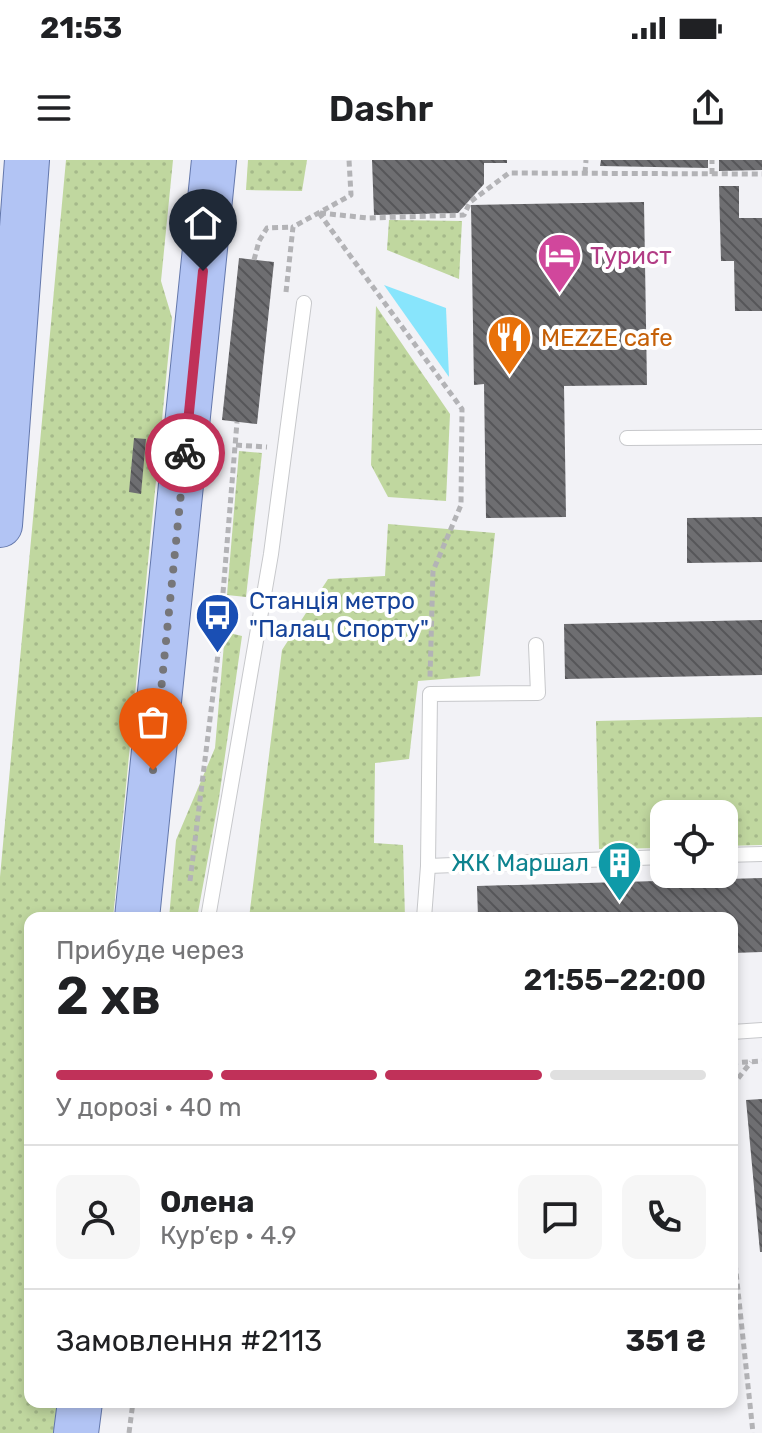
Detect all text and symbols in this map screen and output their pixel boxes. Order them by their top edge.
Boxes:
text: 21:53 [40,10,122,46]
icon: menu [32,86,76,130]
icon: share [686,86,730,130]
text: Dashr [329,87,433,130]
pin [169,189,237,271]
icon: home [181,201,225,245]
hotel icon: Турист [535,232,583,295]
place label: Турист [590,242,672,270]
restaurant icon: MEZZE cafe [486,314,534,377]
place label: MEZZE cafe [541,324,673,352]
courier [145,413,225,493]
icon: bike [163,431,207,475]
place label: Станція метро "Палац Спорту" [249,587,429,643]
bus stop icon: Станція метро "Палац Спорту" [194,591,242,654]
pin [119,688,187,770]
icon: bag [131,700,175,744]
map controls [650,800,738,888]
button: locate [650,800,738,888]
building icon: ЖК Маршал [596,839,644,902]
place label: ЖК Маршал [451,849,589,877]
text: Прибуде через [56,935,244,966]
text: 21:55–22:00 [523,962,706,998]
text: 2 хв [56,965,161,1027]
text: У дорозі · 40 m [56,1092,242,1123]
button: person [56,1175,140,1259]
button: chat [518,1175,602,1259]
button: phone [622,1175,706,1259]
text: Олена [160,1184,254,1220]
text: Кур’єр · 4.9 [160,1220,297,1251]
text: Замовлення #2113 [56,1323,322,1359]
text: 351 ₴ [625,1323,706,1359]

